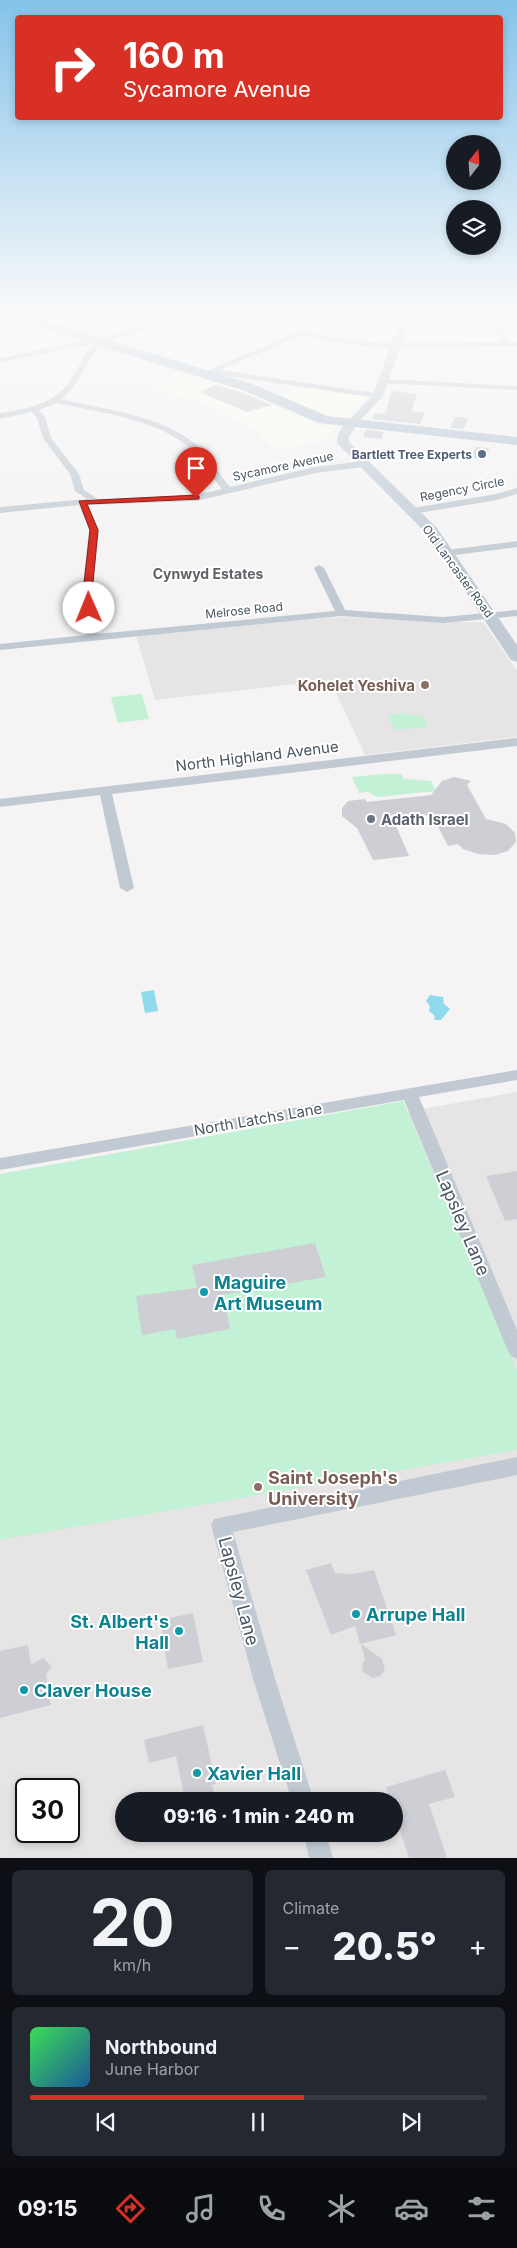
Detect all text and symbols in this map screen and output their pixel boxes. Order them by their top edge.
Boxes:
text: 160 m [123,34,225,76]
icon: right [40,35,105,100]
text: Sycamore Avenue [123,76,311,102]
north arrow [446,135,501,190]
map controls [446,135,501,255]
button: layers [446,200,501,255]
pin [175,447,217,498]
place label: Bartlett Tree Experts [352,447,472,462]
street label: Sycamore Avenue [231,448,335,484]
marker: Bartlett Tree Experts [476,448,488,460]
icon: arrive [182,454,210,482]
street label: Regency Circle [419,473,505,505]
street label: Old Lancaster Road [419,522,497,620]
district label: Cynwyd Estates [153,565,263,582]
position arrow [62,581,114,633]
street label: Melrose Road [204,598,284,622]
place label: Kohelet Yeshiva [298,676,415,695]
marker: Kohelet Yeshiva [419,679,431,691]
street label: North Highland Avenue [174,737,340,775]
place label: Adath Israel [381,810,469,829]
marker: Adath Israel [365,813,377,825]
street label: North Latchs Lane [192,1098,324,1140]
street label: Lapsley Lane [431,1167,495,1279]
place label: Maguire Art Museum [214,1272,322,1314]
marker: Maguire Art Museum [198,1286,210,1298]
place label: Saint Joseph's University [268,1467,398,1509]
marker: Saint Joseph's University [252,1481,264,1493]
street label: Lapsley Lane [214,1534,264,1648]
place label: Arrupe Hall [366,1604,465,1625]
marker: Arrupe Hall [350,1608,362,1620]
place label: St. Albert's Hall [70,1611,169,1653]
marker: St. Albert's Hall [173,1625,185,1637]
place label: Claver House [34,1680,152,1701]
marker: Claver House [18,1684,30,1696]
place label: Xavier Hall [207,1763,301,1784]
marker: Xavier Hall [191,1767,203,1779]
speed limit sign: 30 [15,1778,80,1843]
text: 09:16 · 1 min · 240 m [164,1805,354,1828]
text: 20 [90,1883,175,1962]
text: Climate [283,1898,339,1918]
text: 20.5° [332,1923,437,1969]
text: − [283,1929,301,1963]
text: + [468,1929,487,1963]
text: km/h [113,1955,151,1975]
text: Northbound [105,2036,217,2059]
text: June Harbor [105,2059,199,2079]
icon: previous [92,2108,120,2136]
icon: pause [244,2108,272,2136]
icon: next [397,2108,425,2136]
icon: directions [113,2191,148,2226]
icon: music [183,2191,218,2226]
icon: phone [254,2191,289,2226]
icon: climate [324,2191,359,2226]
icon: car [394,2191,429,2226]
icon: filters [464,2191,499,2226]
text: 09:15 [18,2195,78,2221]

